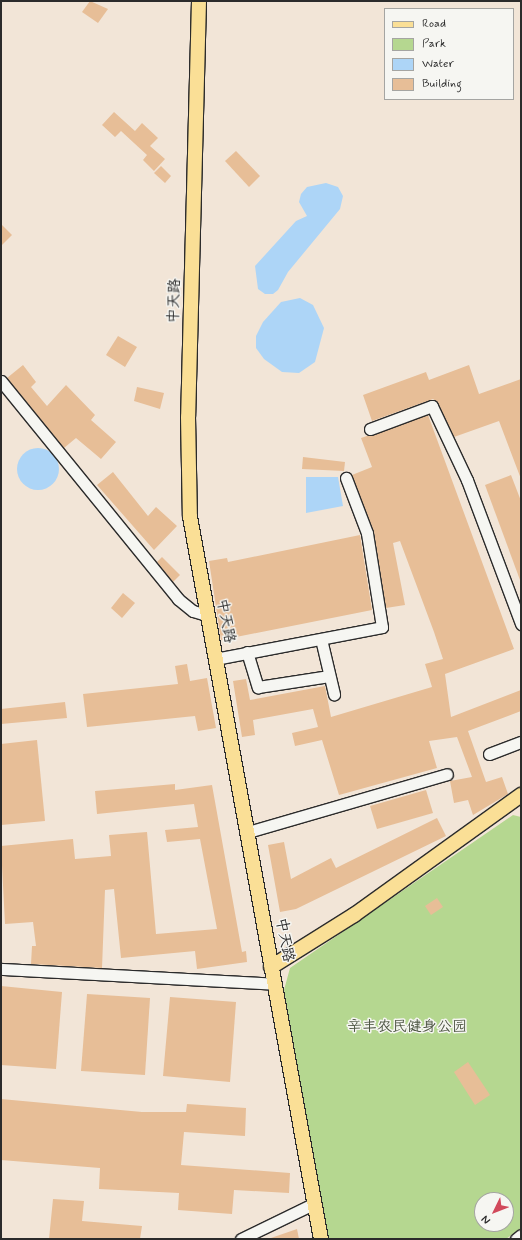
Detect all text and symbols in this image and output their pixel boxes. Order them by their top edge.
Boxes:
legend [384,8,514,100]
text: Road [422,16,446,32]
text: Park [422,36,446,52]
text: Water [422,56,454,72]
text: Building [422,76,462,92]
street label: 中天路 [165,278,185,324]
street label: 中天路 [212,597,238,645]
street label: 中天路 [271,916,297,964]
park label: 辛丰农民健身公园 [347,1019,467,1037]
north arrow [474,1192,514,1232]
text: N [478,1212,494,1227]

